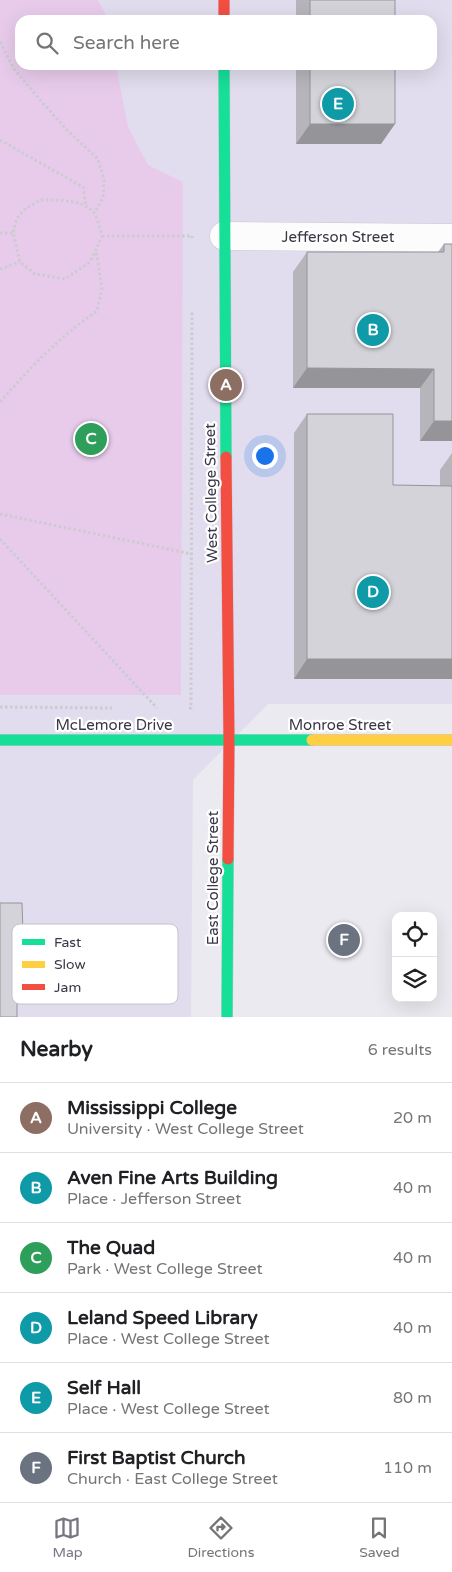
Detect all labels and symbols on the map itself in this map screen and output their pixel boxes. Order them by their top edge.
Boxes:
pin: E [322,85,354,123]
street label: Jefferson Street [281,228,395,246]
pin: B [357,311,389,349]
pin: A [210,366,242,404]
pin: C [75,420,107,458]
street label: West College Street [201,423,221,563]
your location [252,443,278,469]
pin: D [357,573,389,611]
street label: McLemore Drive [55,716,173,734]
street label: Monroe Street [289,716,391,734]
street label: East College Street [204,810,222,945]
pin: F [328,921,360,959]
legend [12,924,178,1004]
text: Fast [54,934,82,951]
text: Slow [54,956,86,973]
text: Jam [54,979,81,996]

